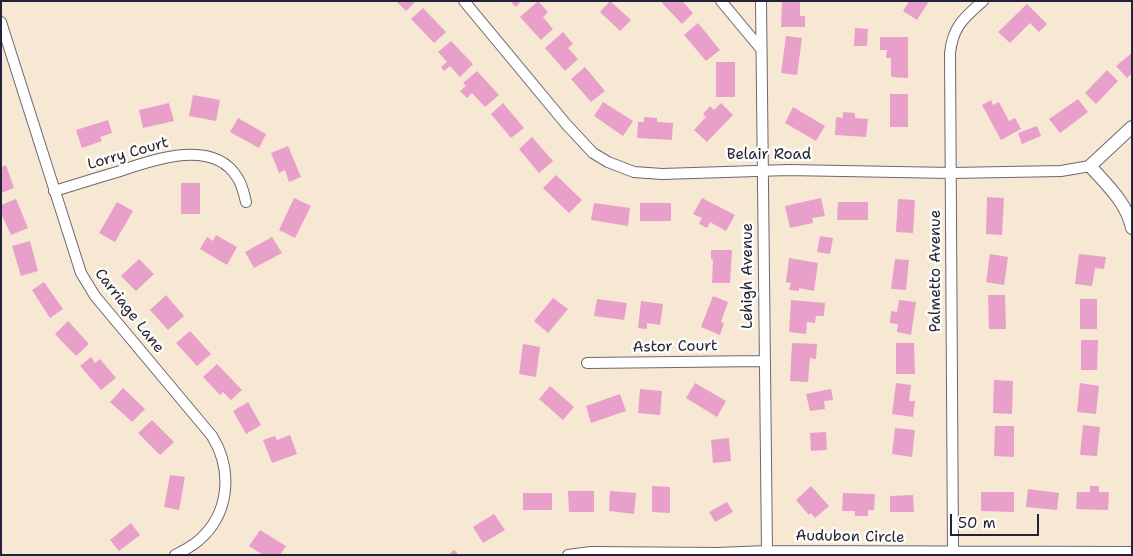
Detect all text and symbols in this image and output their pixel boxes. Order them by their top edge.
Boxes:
street label: Lorry Court [85,134,171,174]
street label: Belair Road [727,146,811,164]
street label: Palmetto Avenue [927,210,945,332]
street label: Lehigh Avenue [739,223,757,329]
street label: Carriage Lane [90,265,168,357]
street label: Astor Court [632,337,718,357]
scale bar [953,504,1042,536]
text: 50 m [958,513,996,533]
street label: Audubon Circle [795,527,905,547]

